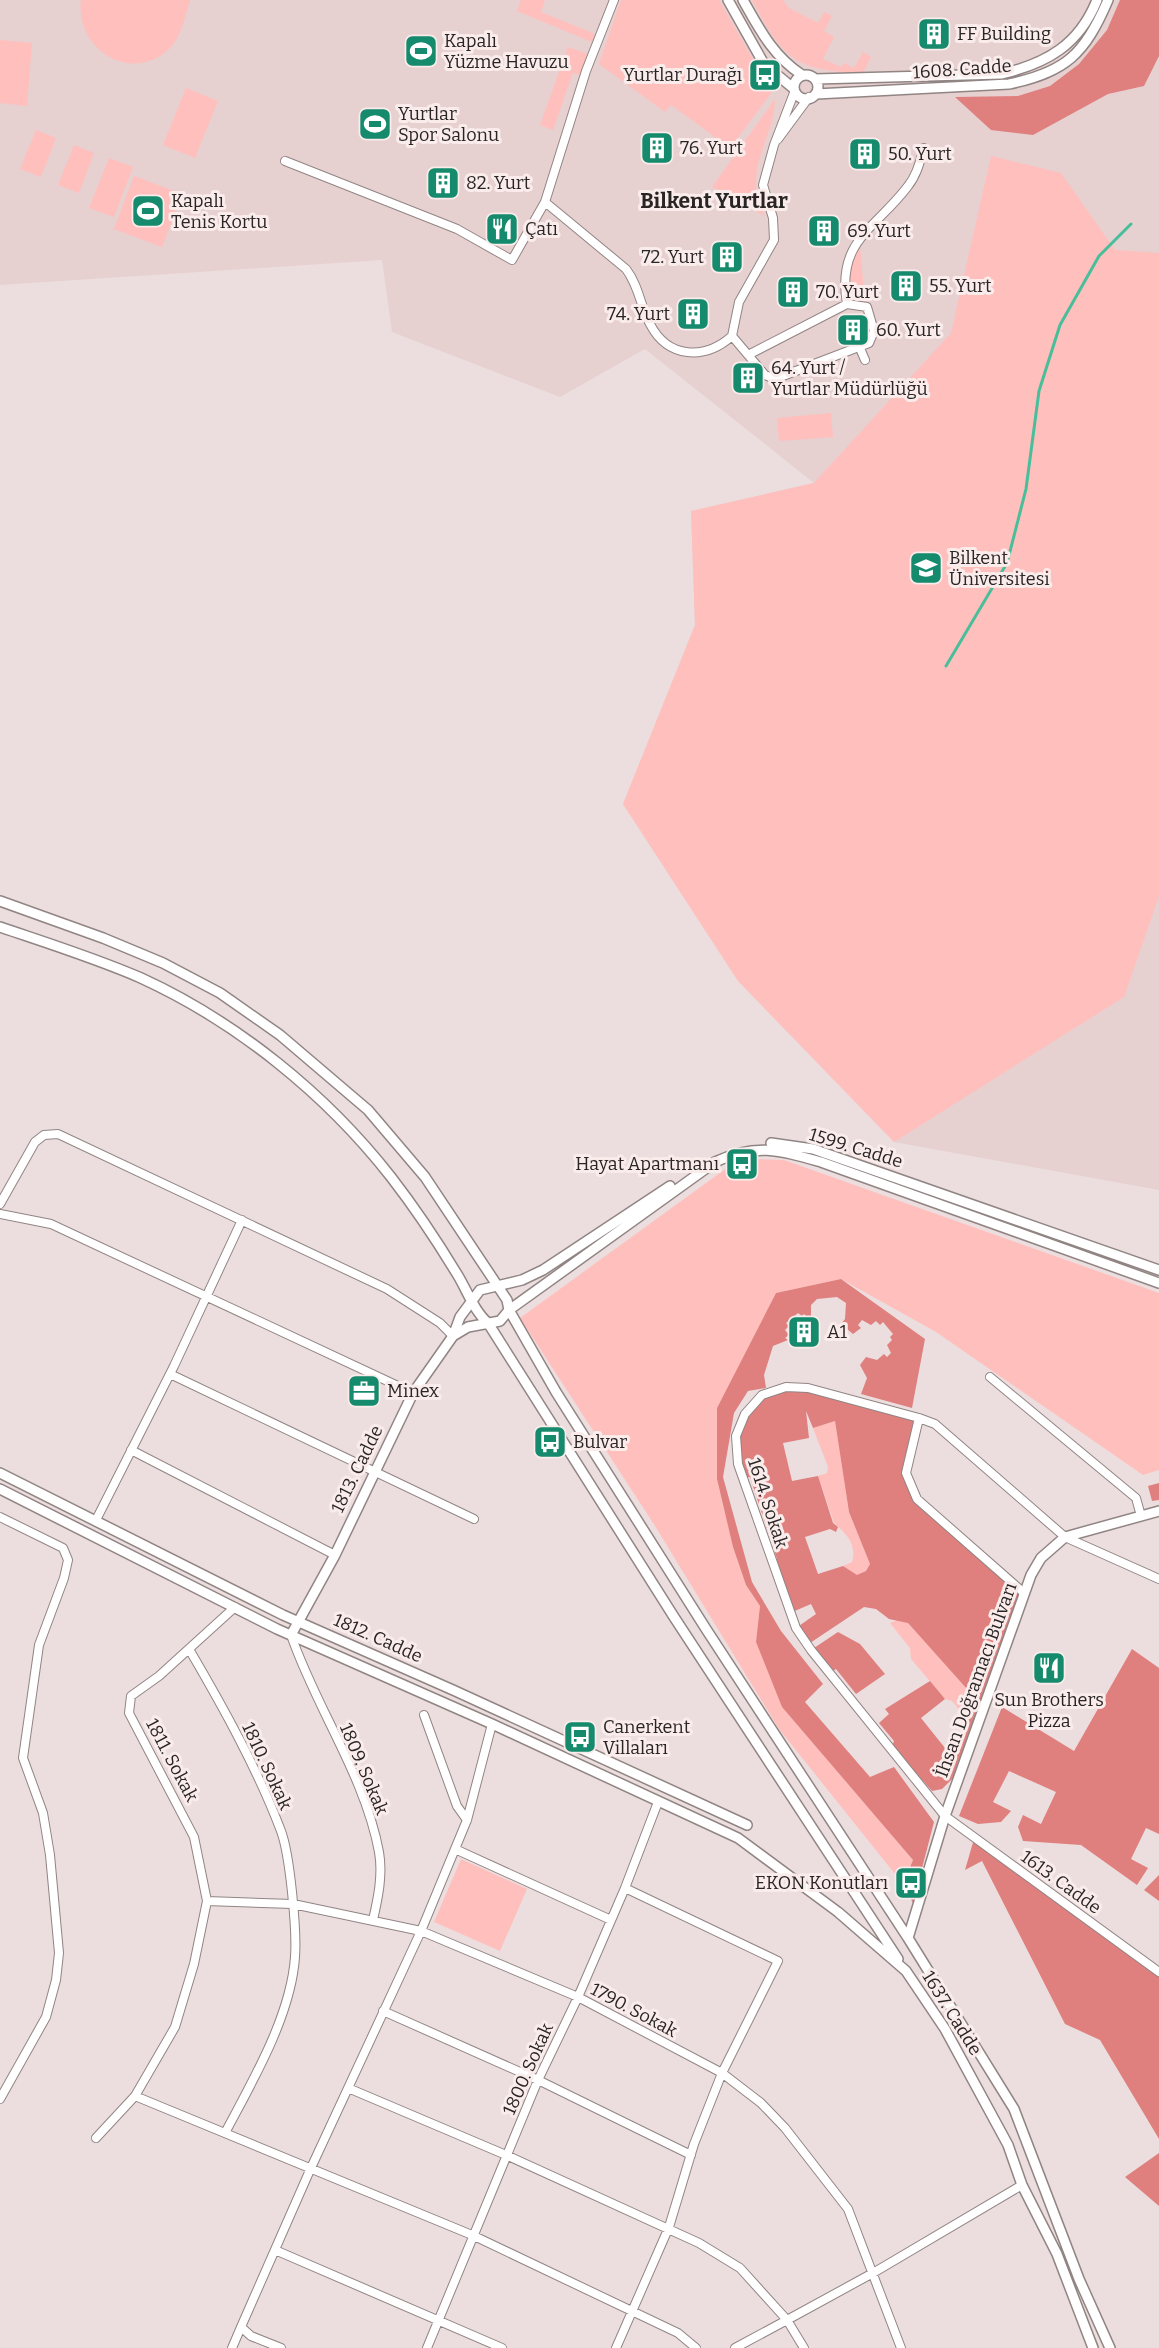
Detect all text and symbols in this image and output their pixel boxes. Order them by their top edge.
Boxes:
building icon: FF Building [916,16,952,52]
place label: FF Building [957,23,1051,45]
place label: Kapalı Yüzme Havuzu [444,30,569,73]
sports icon: Kapalı Yüzme Havuzu [403,33,439,69]
street label: 1608. Cadde [912,55,1012,83]
bus stop icon: Yurtlar Durağı [747,57,783,93]
place label: Yurtlar Durağı [623,64,742,86]
place label: Yurtlar Spor Salonu [398,103,499,146]
sports icon: Yurtlar Spor Salonu [357,106,393,142]
building icon: 76. Yurt [639,130,675,166]
building icon: 50. Yurt [847,136,883,172]
place label: 76. Yurt [680,137,744,159]
place label: 50. Yurt [888,143,952,165]
building icon: 82. Yurt [425,165,461,201]
place label: 82. Yurt [466,172,531,194]
district label: Bilkent Yurtlar [640,188,788,214]
place label: Kapalı Tenis Kortu [171,190,267,233]
sports icon: Kapalı Tenis Kortu [130,193,166,229]
restaurant icon: Çatı [484,211,520,247]
building icon: 69. Yurt [806,213,842,249]
place label: Çatı [525,218,558,240]
place label: 69. Yurt [847,220,911,242]
building icon: 72. Yurt [709,239,745,275]
place label: 72. Yurt [642,246,704,268]
building icon: 55. Yurt [888,268,924,304]
building icon: 70. Yurt [775,274,811,310]
place label: 55. Yurt [929,275,992,297]
place label: 70. Yurt [816,281,879,303]
building icon: 74. Yurt [675,296,711,332]
place label: 74. Yurt [607,303,670,325]
building icon: 60. Yurt [835,312,871,348]
place label: 60. Yurt [876,319,941,341]
place label: 64. Yurt / Yurtlar Müdürlüğü [771,357,928,400]
building icon: 64. Yurt / Yurtlar Müdürlüğü [730,360,766,396]
place label: Bilkent Üniversitesi [949,547,1050,590]
school or university icon: Bilkent Üniversitesi [908,550,944,586]
street label: 1599. Cadde [807,1123,905,1173]
bus stop icon: Hayat Apartmanı [724,1146,760,1182]
place label: Hayat Apartmanı [575,1153,719,1175]
building icon: A1 [786,1314,822,1350]
place label: A1 [827,1321,848,1343]
office icon: Minex [346,1373,382,1409]
place label: Minex [387,1380,439,1402]
street label: 1813. Cadde [326,1422,388,1516]
bus stop icon: Bulvar [532,1424,568,1460]
place label: Bulvar [573,1431,627,1453]
street label: 1614. Sokak [743,1455,793,1552]
street label: İhsan Doğramacı Bulvarı [931,1580,1021,1780]
street label: 1812. Cadde [330,1609,426,1667]
restaurant icon: Sun Brothers Pizza [1031,1650,1067,1686]
place label: Sun Brothers Pizza [994,1689,1104,1732]
street label: 1811. Sokak [141,1715,203,1806]
place label: Canerkent Villaları [603,1716,691,1759]
street label: 1810. Sokak [237,1719,297,1814]
bus stop icon: Canerkent Villaları [562,1719,598,1755]
street label: 1809. Sokak [335,1720,393,1819]
street label: 1613. Cadde [1016,1845,1106,1919]
bus stop icon: EKON Konutları [893,1865,929,1901]
place label: EKON Konutları [755,1872,888,1894]
street label: 1637. Cadde [917,1967,987,2059]
street label: 1790. Sokak [587,1978,682,2042]
street label: 1800. Sokak [498,2019,558,2118]

